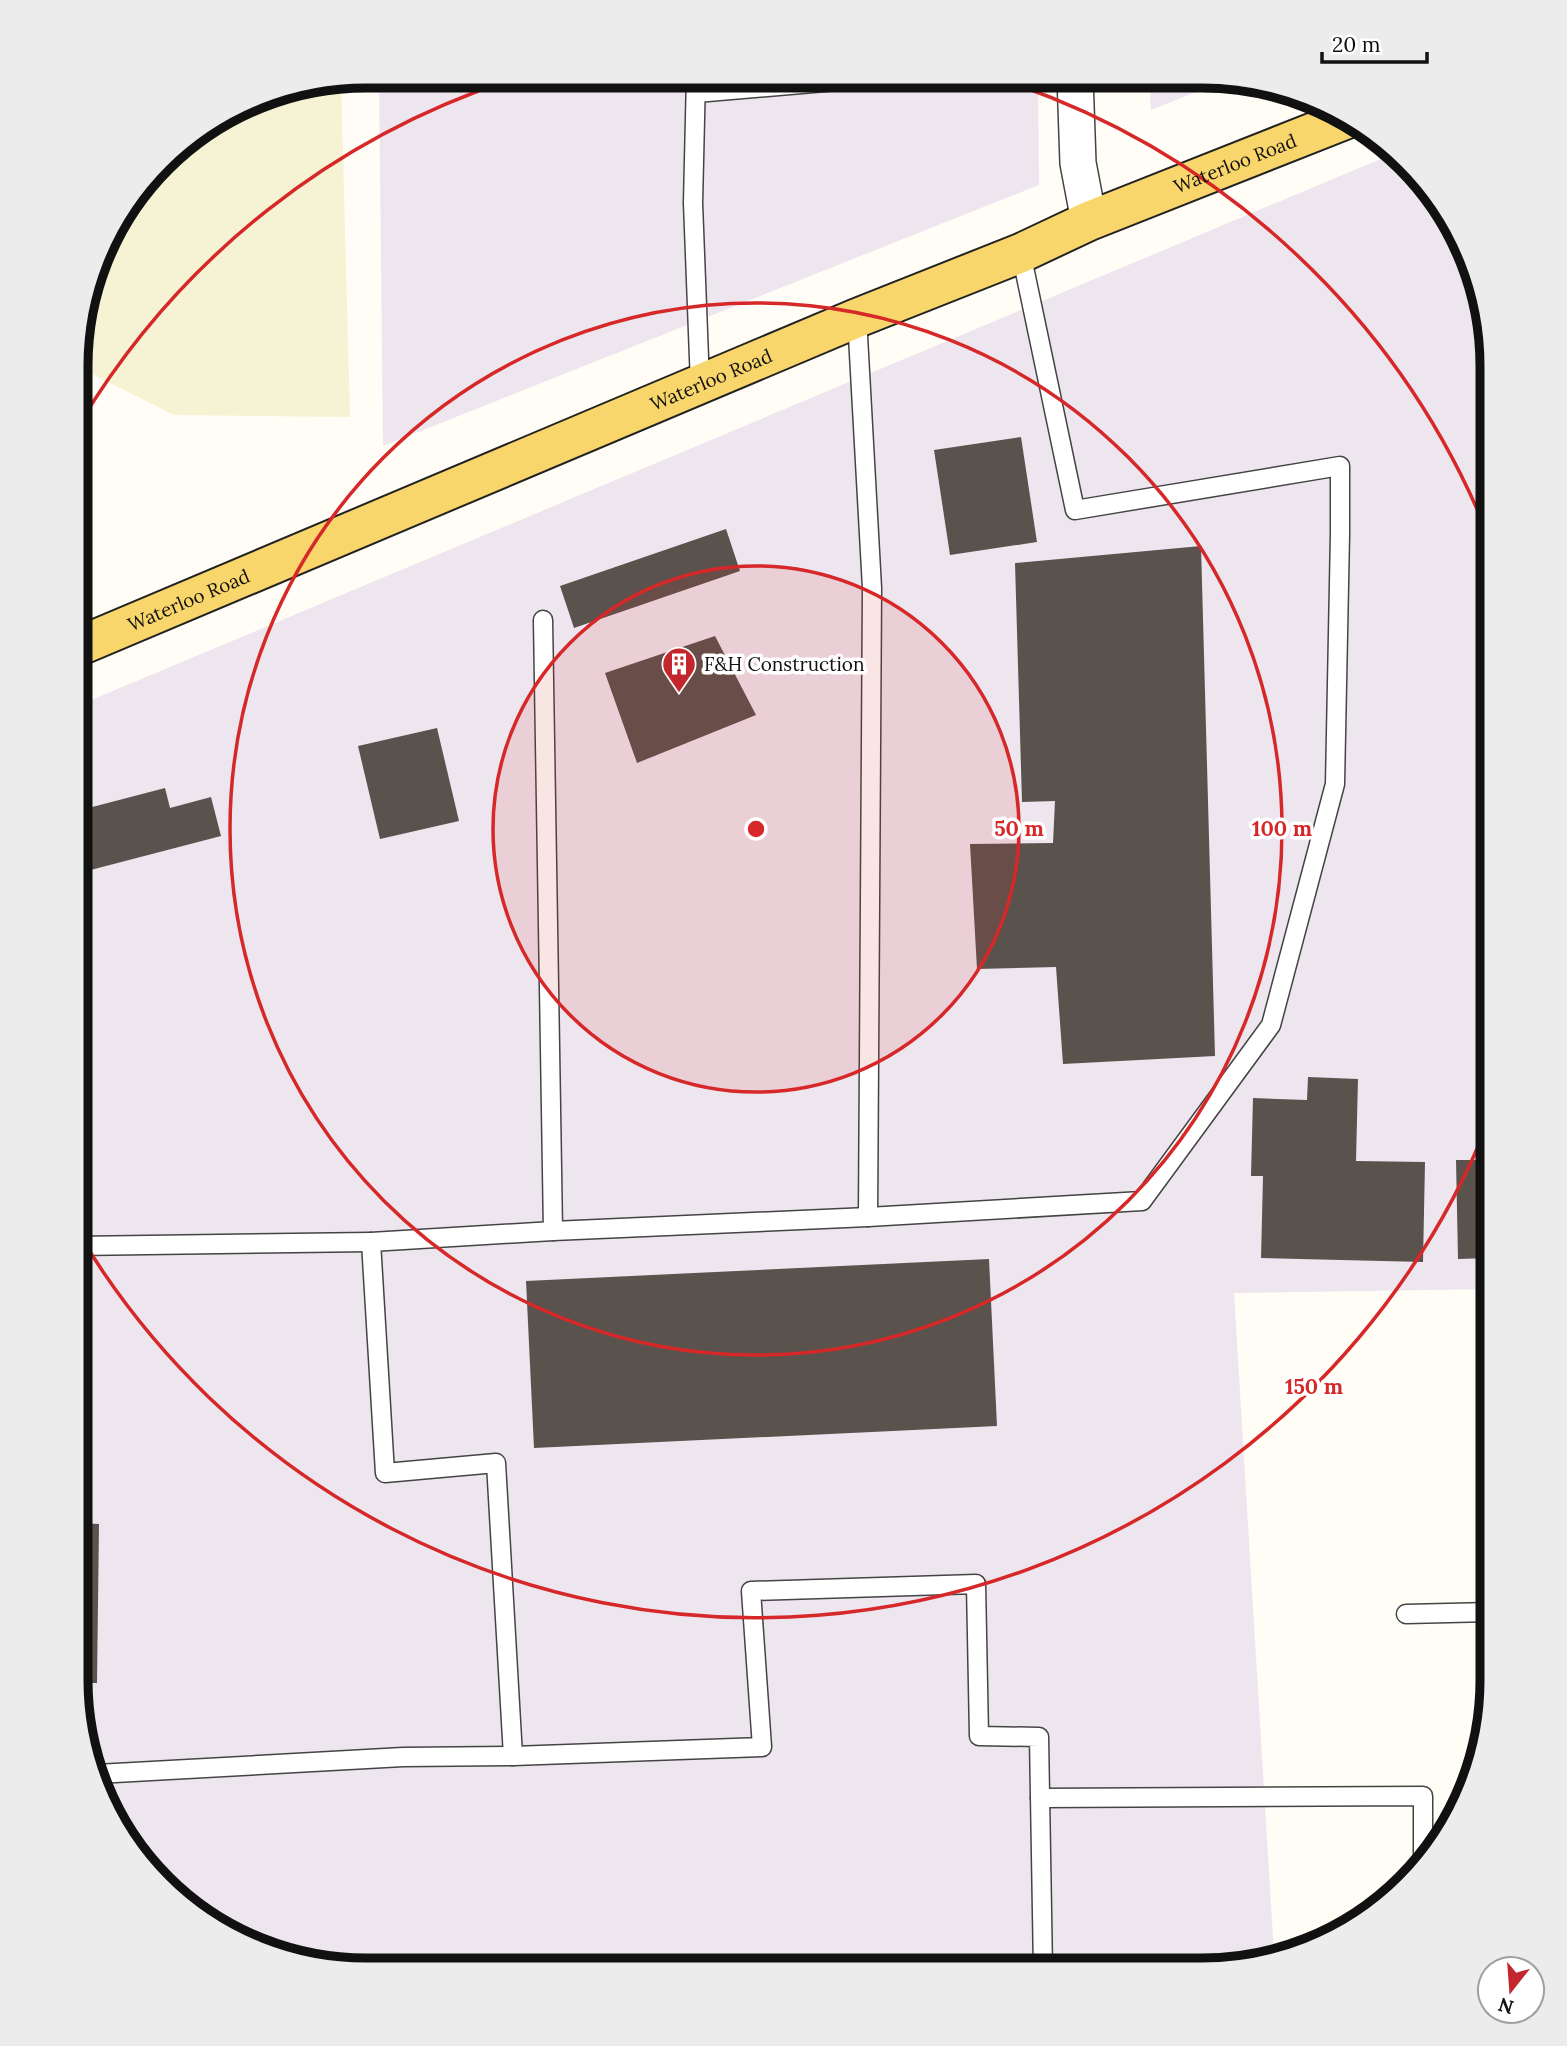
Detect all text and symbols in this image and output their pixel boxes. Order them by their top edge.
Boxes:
scale bar [1322,21,1427,65]
text: 20 m [1332,31,1381,58]
street label: Waterloo Road [1170,128,1300,198]
street label: Waterloo Road [646,343,776,416]
street label: Waterloo Road [124,564,253,636]
building icon: F&H Construction [660,645,698,694]
place label: F&H Construction [704,652,864,676]
text: 50 m [994,815,1044,842]
text: 100 m [1252,815,1312,842]
centre of rings [744,817,768,841]
text: 150 m [1285,1373,1343,1400]
north arrow [1476,1955,1546,2025]
text: N [1495,1993,1517,2020]

